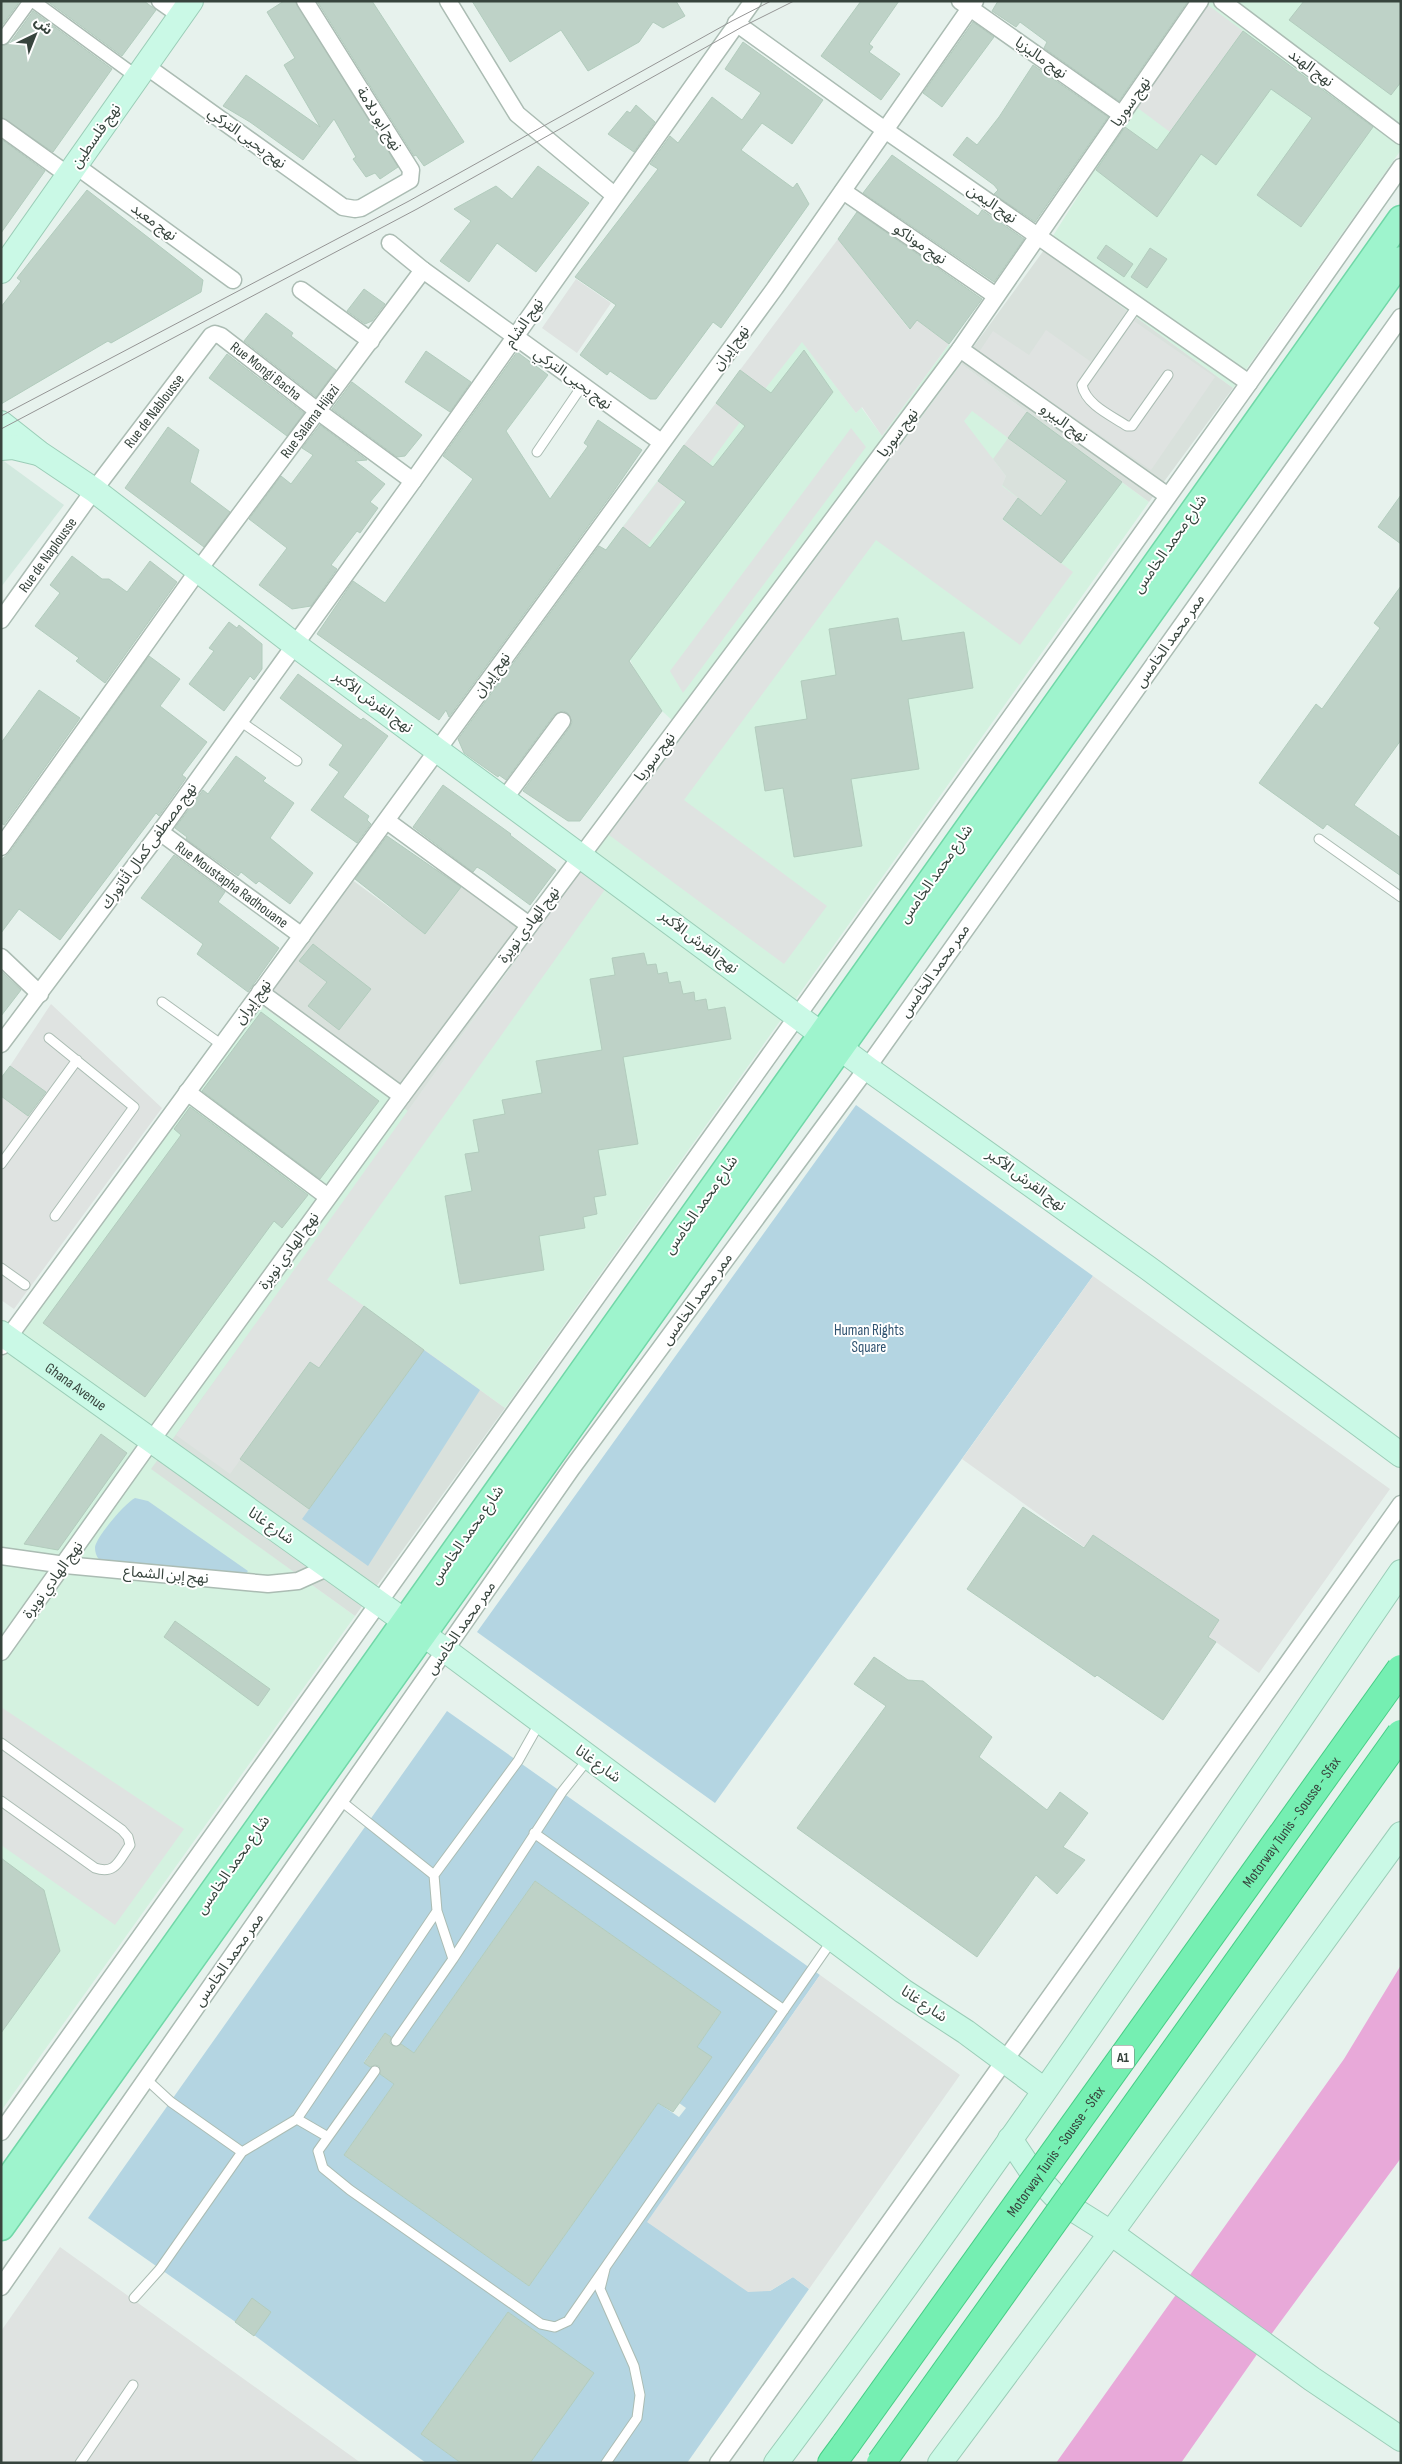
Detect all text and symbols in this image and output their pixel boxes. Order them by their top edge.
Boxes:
north arrow [10,10,60,60]
text: ش [31,13,56,39]
street label: نهج ماليزيا [1010,33,1071,85]
street label: نهج الهند [1283,45,1337,93]
street label: نهج سوريا [1107,73,1157,132]
street label: نهج ابو دلامة [350,83,406,156]
street label: نهج فلسطين [67,100,127,173]
street label: نهج يحيى التركي [203,103,290,174]
street label: نهج اليمن [962,180,1021,229]
street label: نهج معبد [126,199,181,247]
street label: نهج موناكو [889,219,950,270]
street label: نهج الشام [500,295,549,352]
street label: نهج إيران [708,322,755,375]
street label: Rue Mongi Bacha [227,337,306,405]
street label: نهج يحيى التركي [529,344,616,415]
street label: Rue de Nablousse [120,370,188,452]
street label: Rue Salama Hijazi [276,380,344,462]
street label: نهج البيرو [1035,399,1092,448]
street label: نهج سوريا [873,405,924,462]
street label: شارع محمد الخامس [1129,491,1213,598]
street label: Rue de Naplousse [14,514,81,596]
street label: ممر محمد الخامس [1131,591,1209,691]
street label: نهج إيران [469,649,516,702]
street label: نهج القرش الأكبر [327,666,417,739]
street label: نهج سوريا [630,729,681,786]
street label: نهج مصطفى كمال أتاتورك [97,779,203,914]
street label: شارع محمد الخامس [895,821,979,928]
street label: Rue Moustapha Radhouane [172,837,292,932]
street label: نهج الهادي نويرة [494,883,566,968]
street label: نهج القرش الأكبر [654,905,742,980]
street label: ممر محمد الخامس [896,921,974,1021]
street label: نهج إيران [230,976,277,1029]
street label: نهج القرش الأكبر [980,1144,1070,1217]
street label: شارع محمد الخامس [660,1152,744,1259]
street label: نهج الهادي نويرة [255,1209,325,1295]
street label: ممر محمد الخامس [657,1249,737,1349]
park label: Human Rights Square [834,1321,904,1357]
street label: Ghana Avenue [41,1358,110,1415]
street label: شارع محمد الخامس [426,1482,510,1589]
street label: شارع غانا [243,1503,298,1550]
street label: نهج الهادي نويرة [19,1538,89,1624]
street label: نهج إبن الشماع [122,1562,209,1590]
street label: ممر محمد الخامس [422,1578,500,1678]
street label: شارع غانا [570,1741,625,1789]
street label: Motorway Tunis - Sousse - Sfax [1238,1753,1345,1891]
street label: شارع محمد الخامس [192,1812,276,1919]
street label: ممر محمد الخامس [190,1910,268,2010]
street label: شارع غانا [896,1982,951,2028]
road number: A1 [1112,2045,1134,2068]
street label: Motorway Tunis - Sousse - Sfax [1002,2082,1109,2221]

